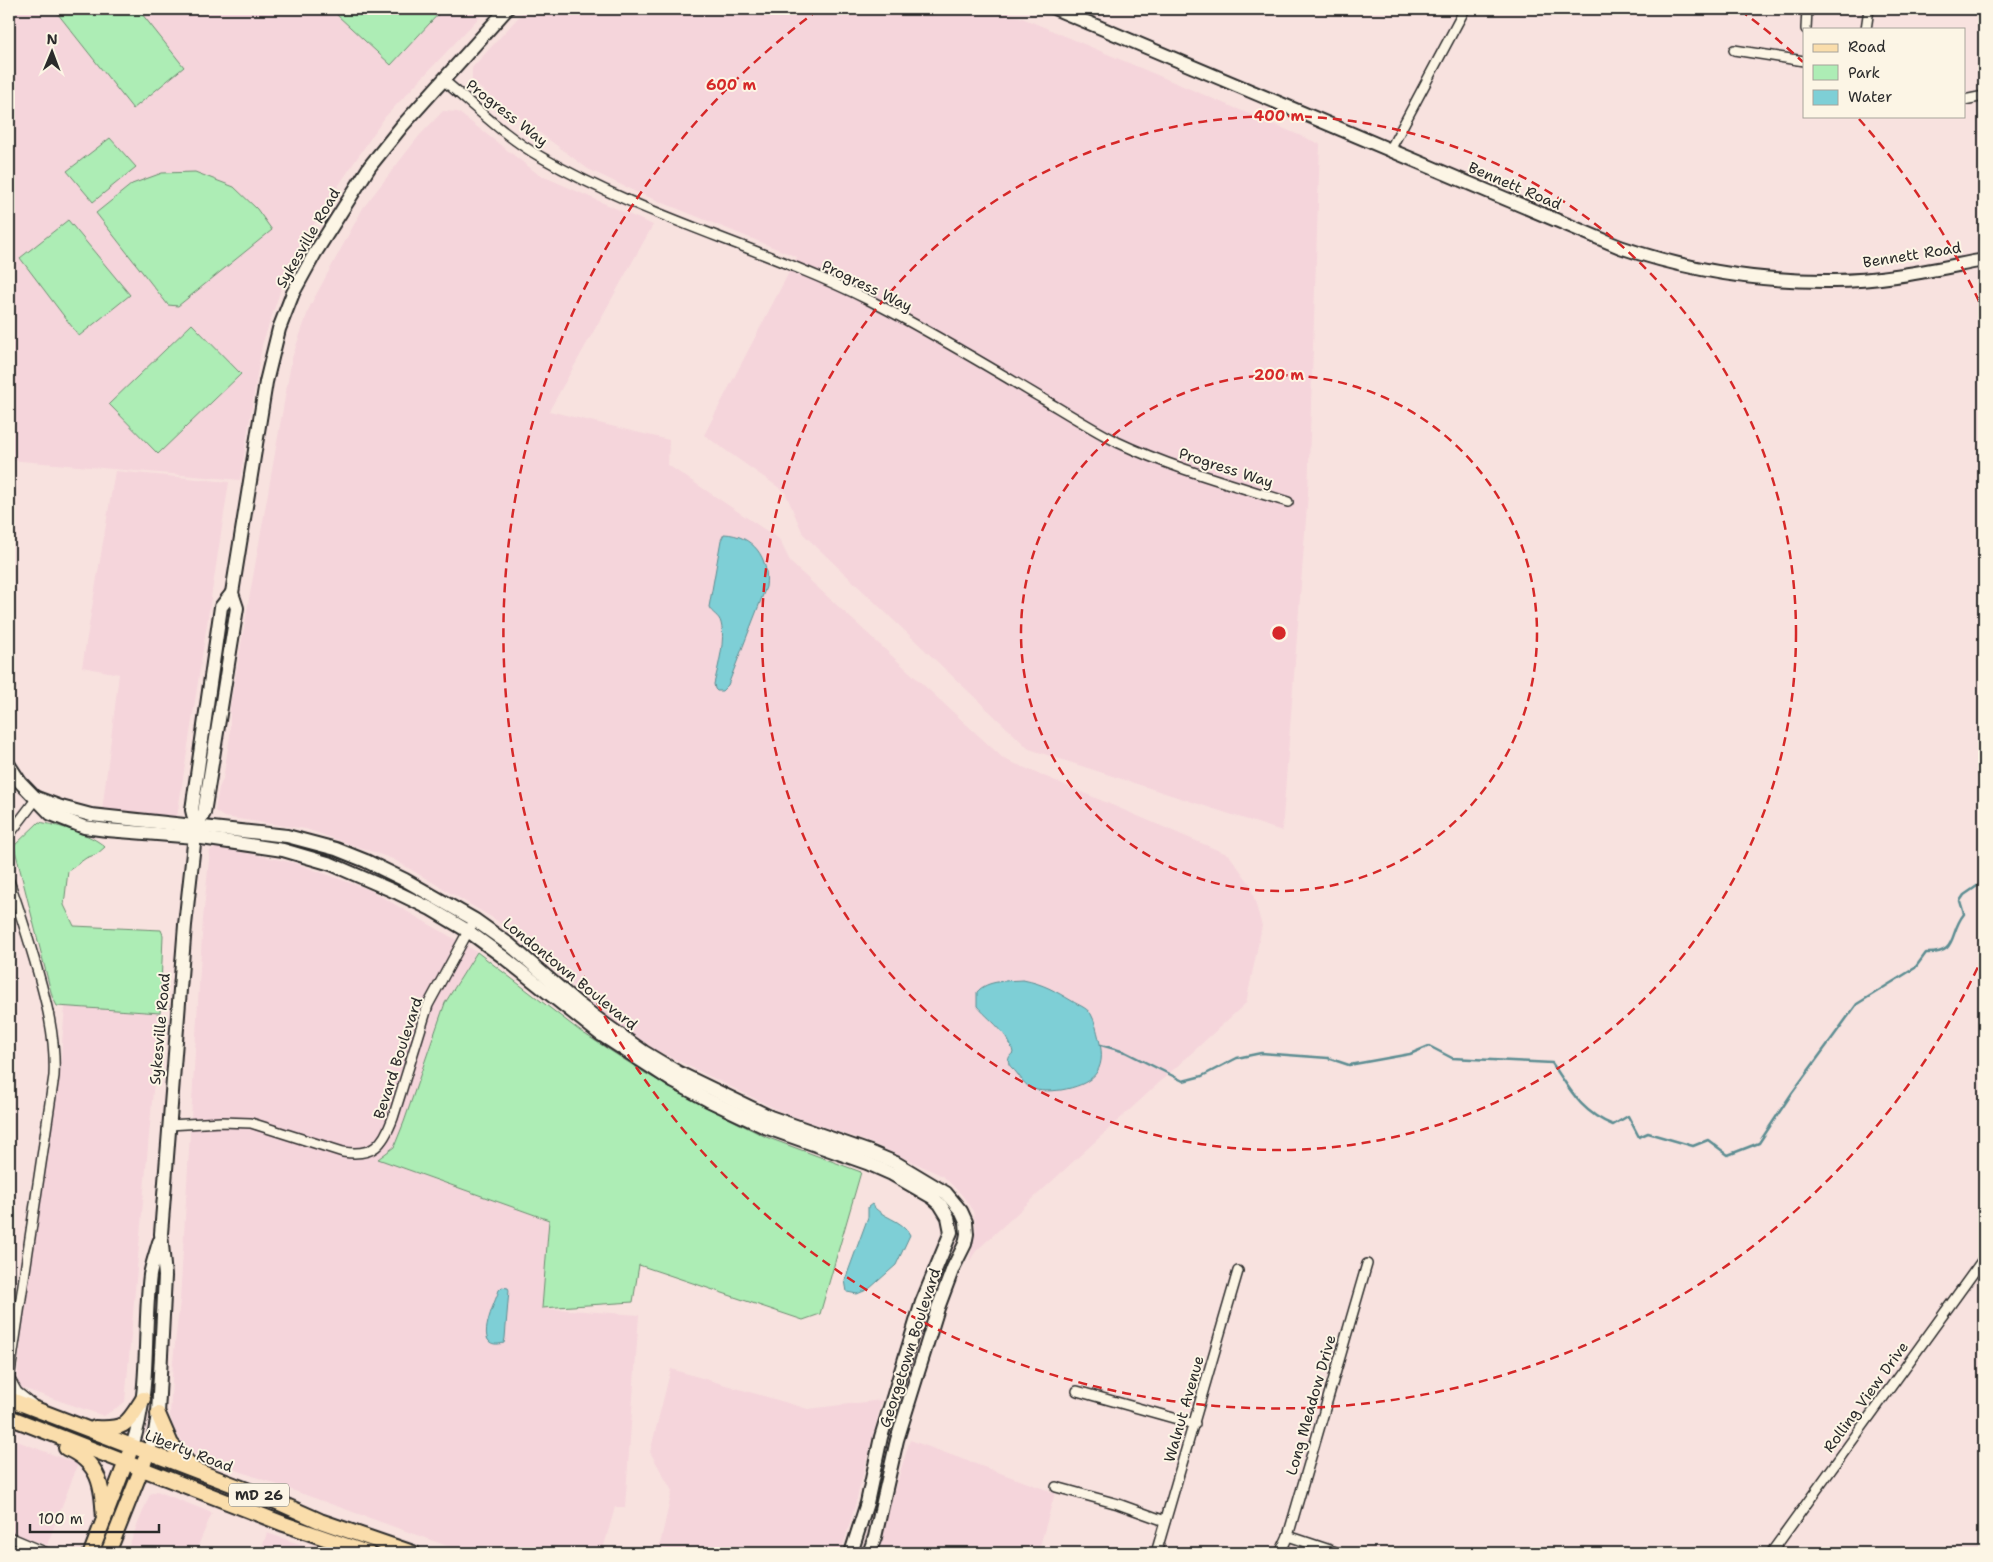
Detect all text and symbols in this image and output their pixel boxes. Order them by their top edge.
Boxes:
north arrow [28,28,78,78]
legend [1803,28,1966,118]
text: N [47,30,58,48]
text: Road [1848,37,1886,57]
text: Park [1848,63,1880,83]
street label: Progress Way [462,75,552,151]
text: 600 m [706,75,756,95]
text: Water [1848,87,1892,107]
text: 400 m [1254,106,1304,126]
street label: Bennett Road [1465,157,1565,215]
street label: Sykesville Road [271,184,345,292]
street label: Bennett Road [1861,237,1963,273]
street label: Progress Way [818,255,916,317]
text: 200 m [1254,365,1304,385]
street label: Progress Way [1176,443,1276,493]
centre of rings [1270,624,1288,642]
street label: Londontown Boulevard [498,913,642,1035]
street label: Sykesville Road [145,972,175,1086]
street label: Bevard Boulevard [369,994,427,1121]
street label: Georgetown Boulevard [875,1265,945,1430]
street label: Long Meadow Drive [1281,1332,1341,1478]
street label: Rolling View Drive [1819,1337,1913,1457]
street label: Walnut Avenue [1159,1353,1209,1465]
street label: Liberty Road [142,1425,237,1477]
road number: MD 26 [229,1484,289,1506]
scale bar [30,1502,159,1534]
text: 100 m [38,1509,83,1529]

